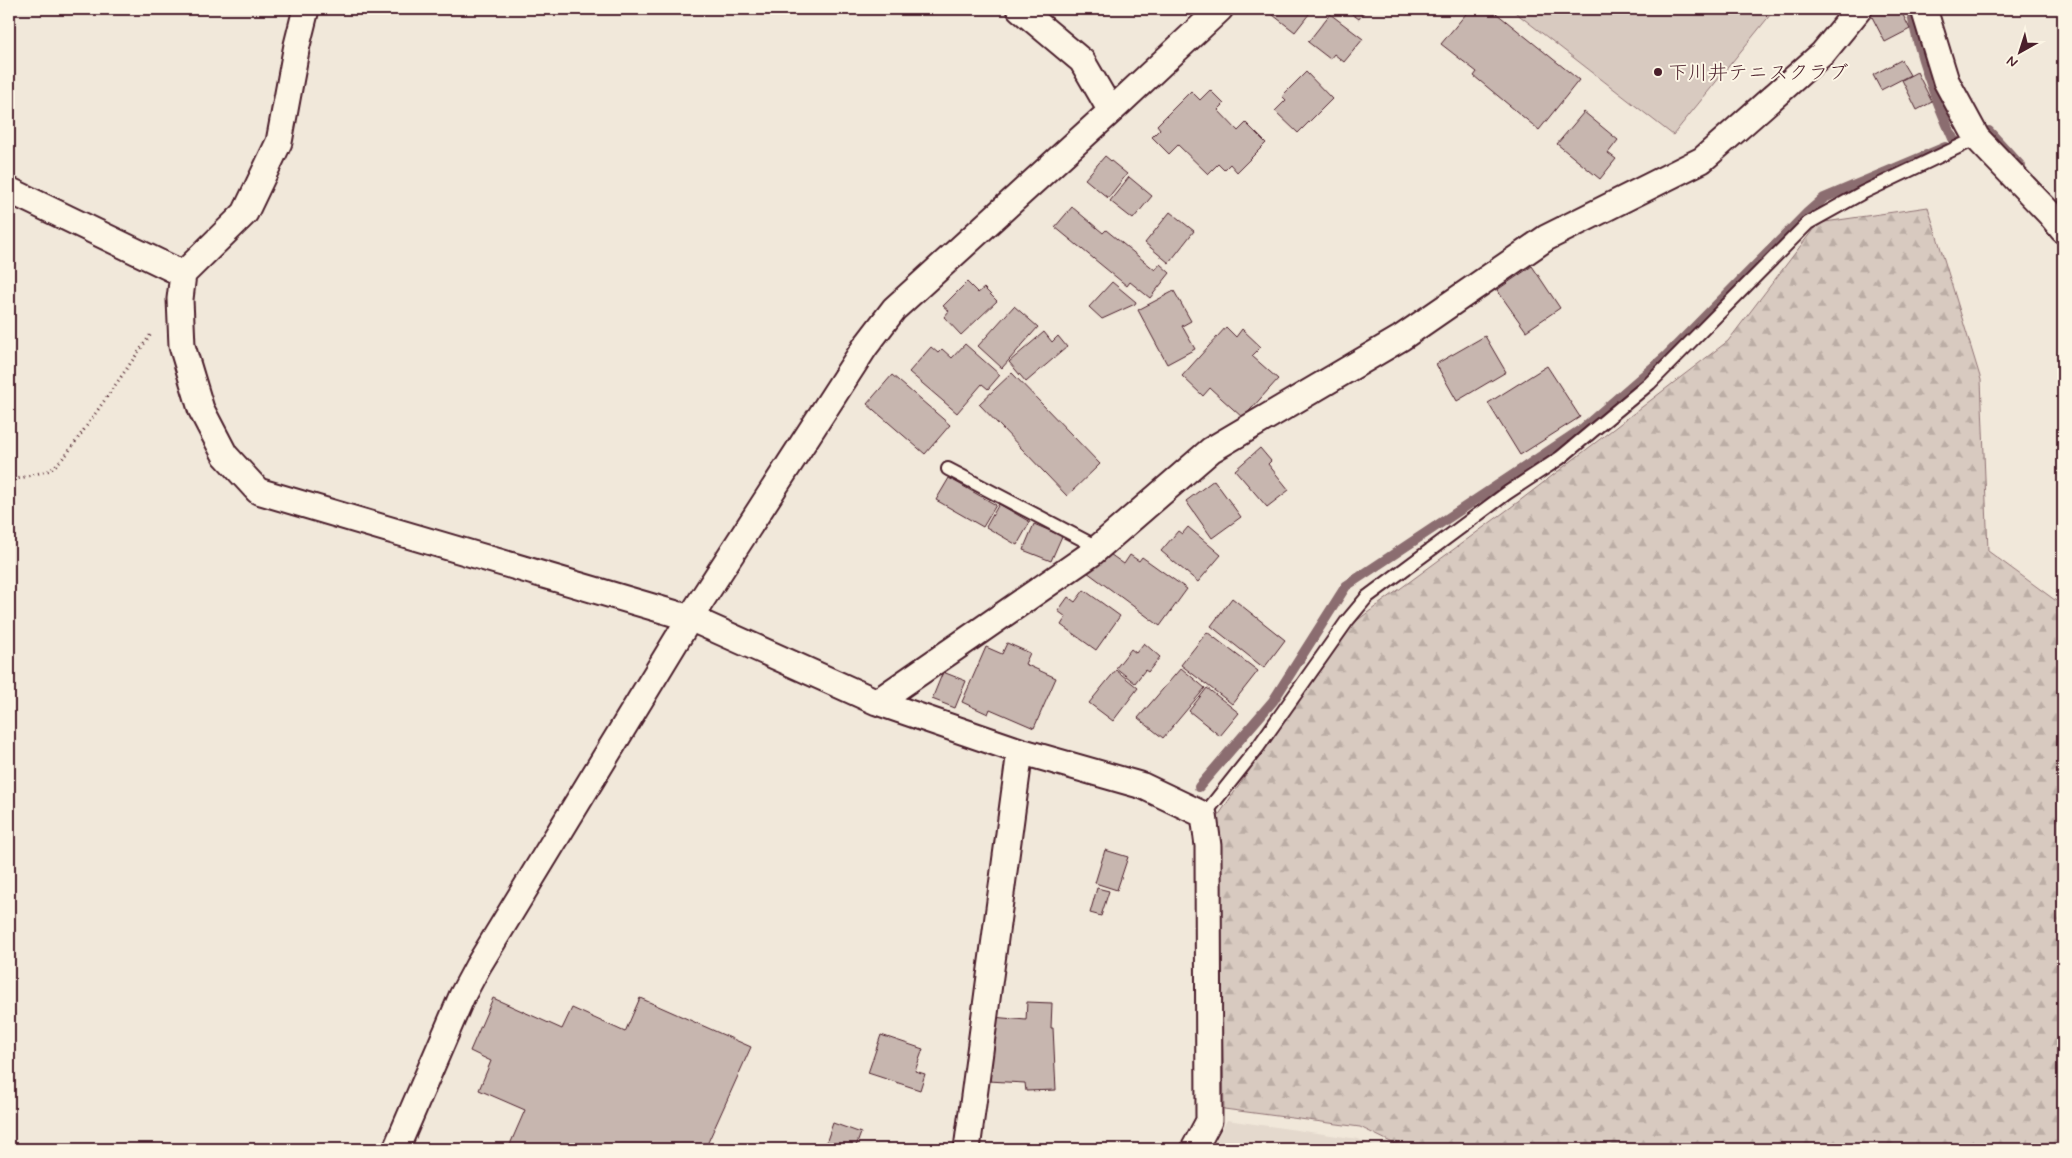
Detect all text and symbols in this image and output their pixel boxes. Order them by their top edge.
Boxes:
north arrow [1994,28,2044,78]
text: N [2003,51,2022,71]
place label: 下川井テニスクラブ [1668,60,1848,87]
marker: 下川井テニスクラブ [1652,66,1664,78]

